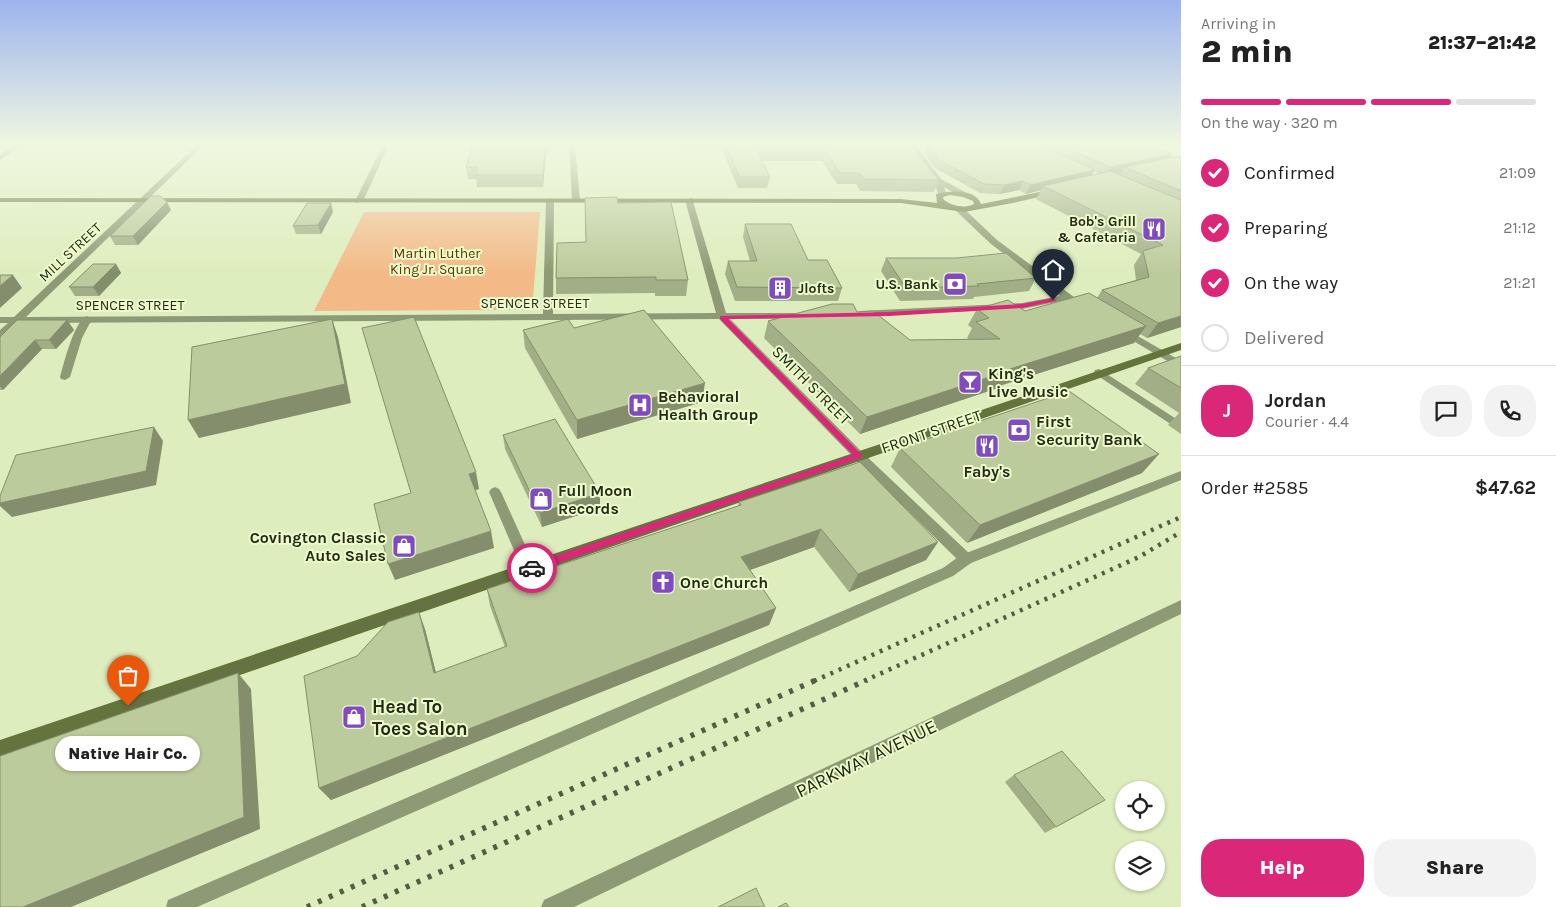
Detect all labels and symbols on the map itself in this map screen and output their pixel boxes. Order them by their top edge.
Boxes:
place label: Bob's Grill & Cafetaria [1057,213,1136,246]
restaurant icon: Bob's Grill & Cafetaria [1141,216,1167,242]
street label: MILL STREET [36,219,105,286]
park label: Martin Luther King Jr. Square [390,245,484,278]
pin [1032,249,1074,300]
bank icon: U.S. Bank [942,271,968,297]
building icon: Jlofts [767,275,793,301]
place label: U.S. Bank [876,276,939,293]
place label: Jlofts [798,280,834,297]
street label: SPENCER STREET [481,295,589,312]
street label: SPENCER STREET [76,297,184,314]
street label: SMITH STREET [768,342,855,429]
place label: King's Live Music [988,364,1068,401]
bar icon: King's Live Music [957,369,983,395]
place label: Behavioral Health Group [658,387,759,424]
hospital icon: Behavioral Health Group [627,392,653,418]
street label: FRONT STREET [879,405,984,458]
place label: First Security Bank [1036,412,1143,449]
bank icon: First Security Bank [1006,417,1032,443]
restaurant icon: Faby's [974,433,1000,459]
place label: Faby's [964,462,1010,481]
place label: Full Moon Records [558,481,632,518]
shop icon: Full Moon Records [528,486,554,512]
place label: Covington Classic Auto Sales [250,528,386,565]
shop icon: Covington Classic Auto Sales [391,533,417,559]
courier [507,543,557,593]
church icon: One Church [650,569,676,595]
place label: One Church [680,573,768,592]
pin [107,655,149,706]
place label: Head To Toes Salon [372,696,468,740]
shop icon: Head To Toes Salon [341,704,367,730]
street label: PARKWAY AVENUE [793,715,940,802]
callout: Native Hair Co. [56,736,200,771]

